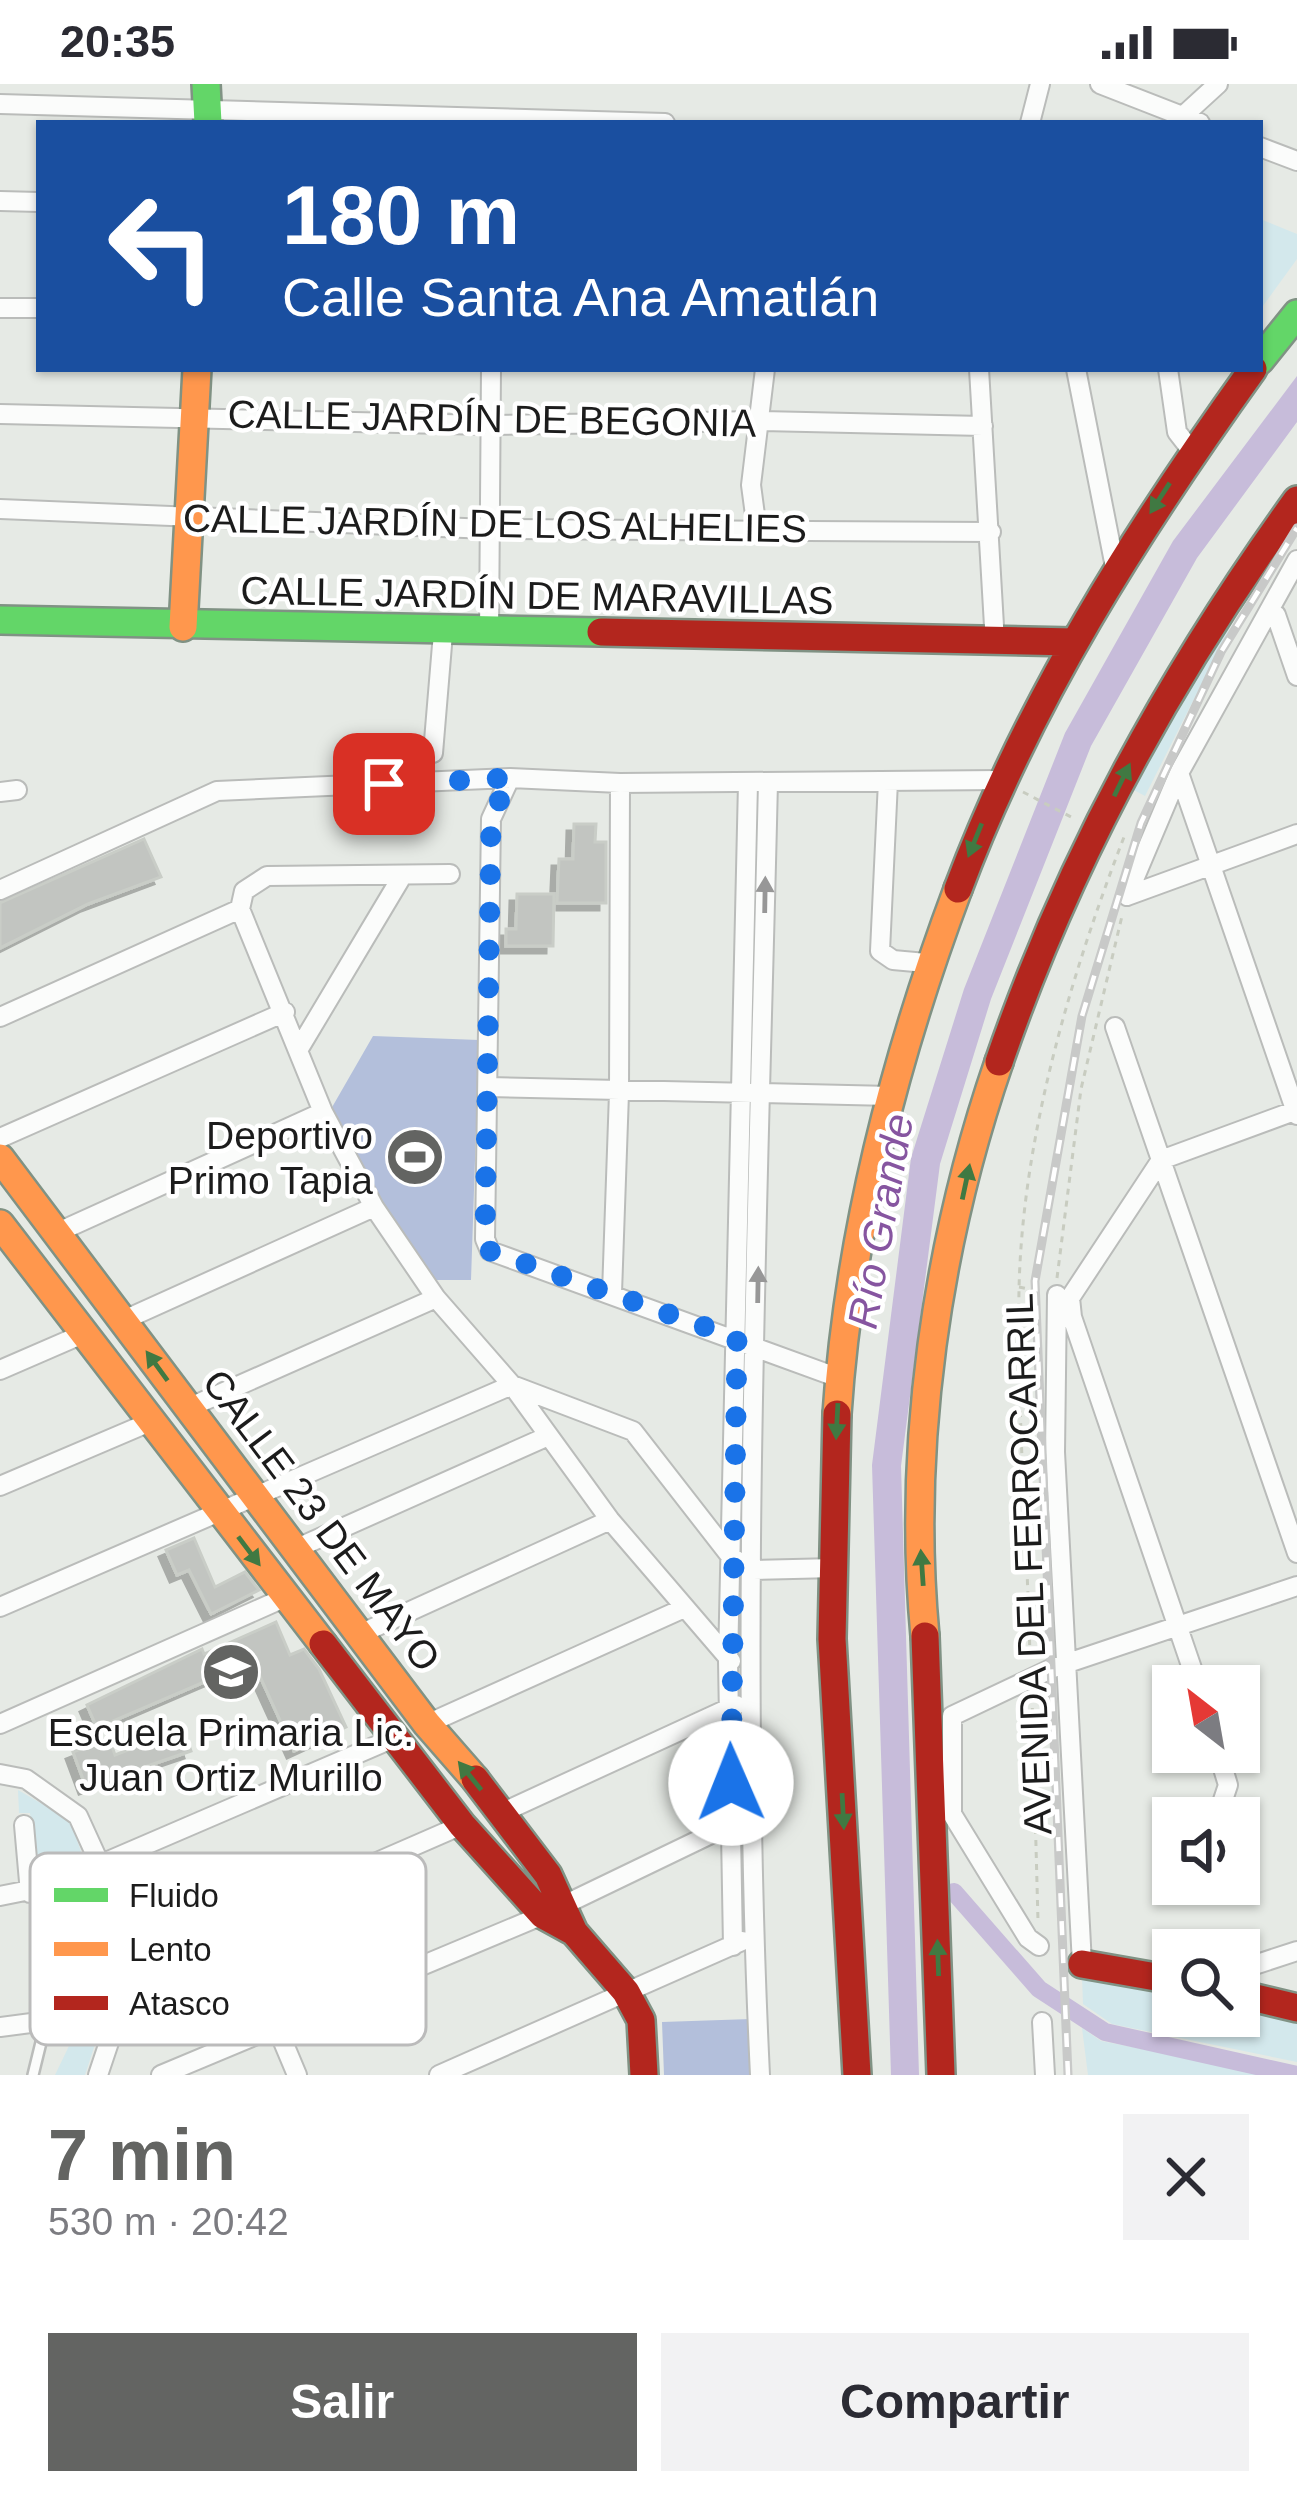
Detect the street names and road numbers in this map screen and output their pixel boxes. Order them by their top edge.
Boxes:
street label: CALLE JARDÍN DE BEGONIA [227,392,757,445]
street label: CALLE JARDÍN DE LOS ALHELIES [183,497,807,550]
street label: CALLE JARDÍN DE MARAVILLAS [240,569,834,622]
street label: AVENIDA DEL FERROCARRIL [998,1292,1059,1835]
street label: CALLE 23 DE MAYO [194,1361,449,1679]

